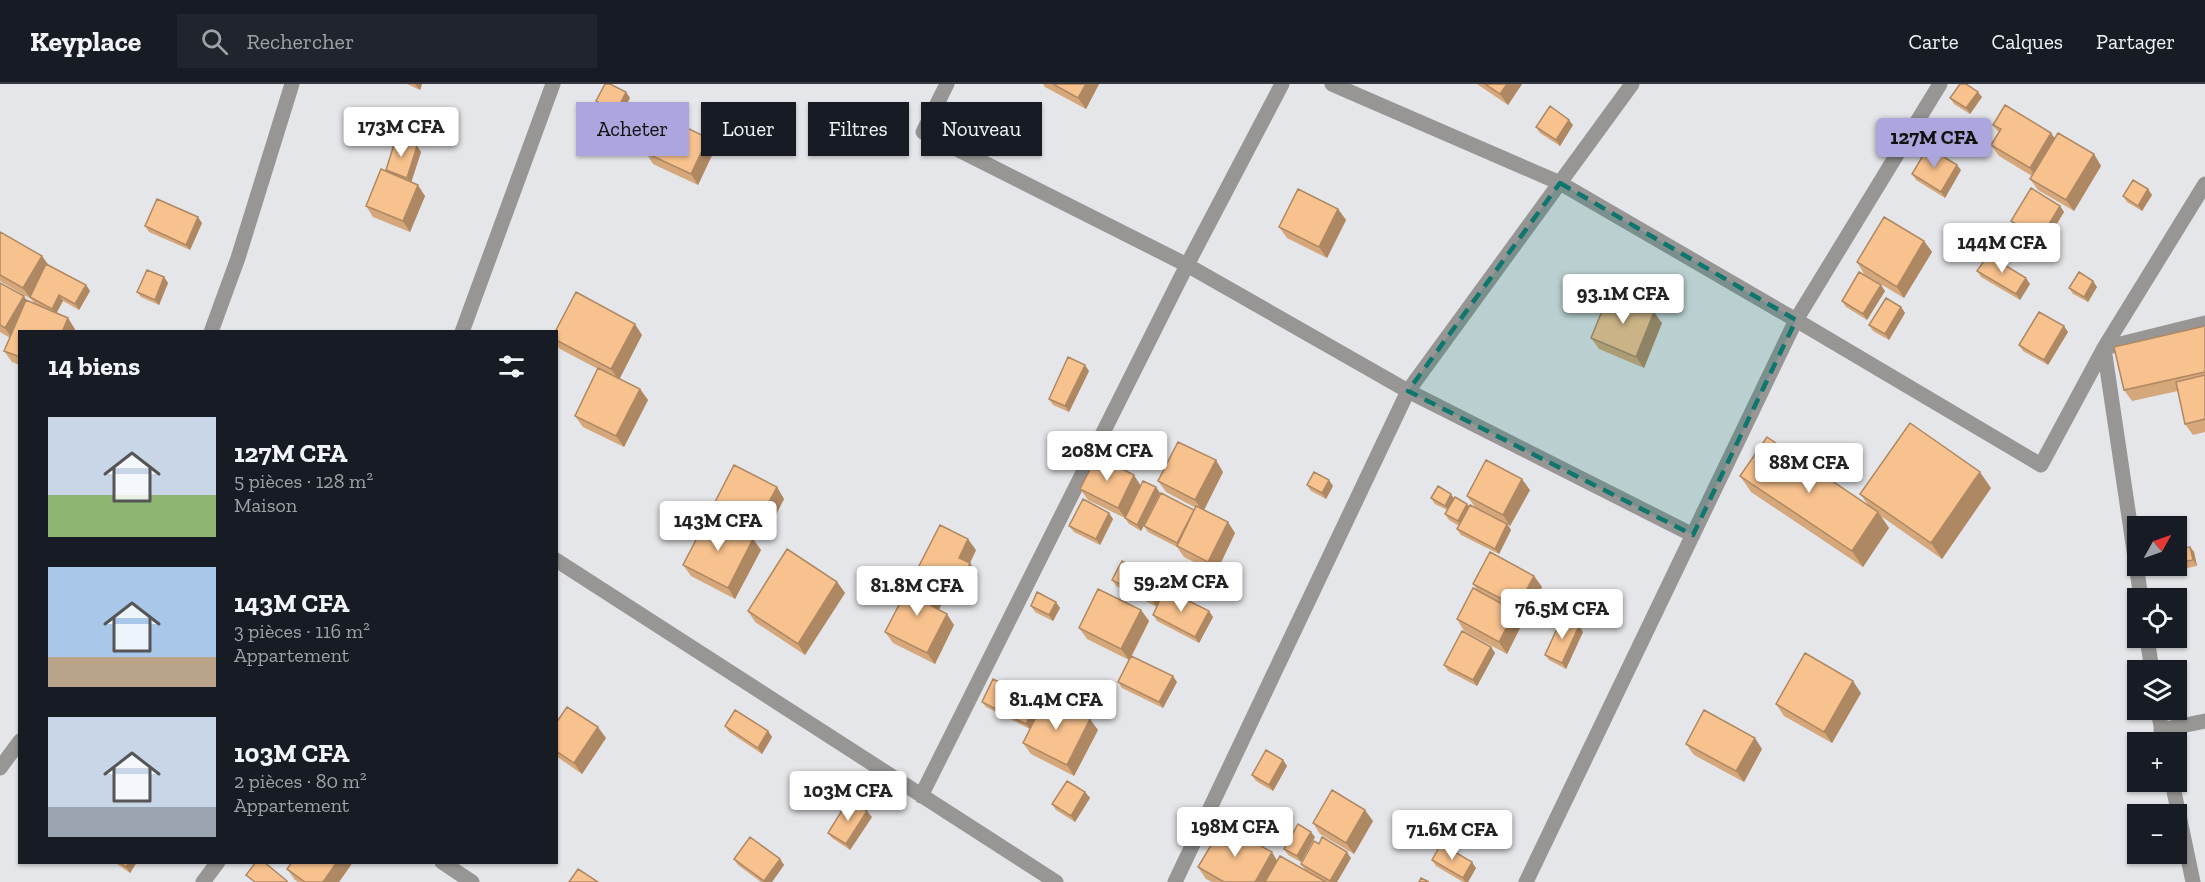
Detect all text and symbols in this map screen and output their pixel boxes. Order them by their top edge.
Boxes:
search box [177,14,597,68]
text: Keyplace [30,25,141,58]
icon: search [198,25,231,58]
text: Rechercher [246,28,354,55]
text: Carte [1908,29,1959,54]
text: Calques [1992,29,2063,54]
text: Partager [2096,29,2175,54]
chip: Acheter [576,102,689,156]
chip: Louer [701,102,796,156]
chip: Filtres [808,102,909,156]
chip: Nouveau [921,102,1042,156]
pin: 173M CFA [339,107,463,158]
text: 173M CFA [358,114,444,138]
pin: 127M CFA [1872,118,1996,169]
text: 127M CFA [1890,125,1978,149]
pin: 144M CFA [1940,223,2064,274]
text: 144M CFA [1957,230,2047,254]
pin: 93.1M CFA [1554,274,1692,325]
text: 93.1M CFA [1577,281,1669,305]
text: 14 biens [48,350,140,382]
icon: filters [495,350,528,383]
pin: 208M CFA [1045,431,1169,482]
text: 127M CFA [234,437,347,469]
text: 208M CFA [1061,438,1153,462]
icon: home [96,441,168,513]
pin: 88M CFA [1754,443,1864,494]
text: 88M CFA [1769,450,1849,474]
text: 5 pièces · 128 m² [234,469,373,493]
text: Maison [234,493,297,517]
pin: 143M CFA [656,501,780,552]
text: 143M CFA [674,508,762,532]
north arrow [2127,516,2187,576]
map controls [2127,516,2187,864]
pin: 59.2M CFA [1112,562,1250,613]
pin: 81.8M CFA [848,566,986,617]
text: 59.2M CFA [1134,569,1229,593]
text: 81.8M CFA [871,573,963,597]
text: 143M CFA [234,587,349,619]
button: locate [2127,588,2187,648]
pin: 76.5M CFA [1493,589,1631,640]
icon: home [96,591,168,663]
text: 76.5M CFA [1515,596,1609,620]
text: 3 pièces · 116 m² [234,619,370,643]
text: Appartement [234,643,349,667]
button: layers [2127,660,2187,720]
pin: 81.4M CFA [987,680,1125,731]
text: 81.4M CFA [1009,687,1103,711]
button: + [2127,732,2187,792]
text: 103M CFA [234,737,349,769]
icon: home [96,741,168,813]
text: 2 pièces · 80 m² [234,769,367,793]
pin: 103M CFA [786,771,910,822]
text: 103M CFA [804,778,892,802]
text: Appartement [234,793,349,817]
button: − [2127,804,2187,864]
pin: 198M CFA [1173,807,1297,858]
pin: 71.6M CFA [1383,810,1521,861]
text: 198M CFA [1191,814,1279,838]
text: 71.6M CFA [1406,817,1498,841]

